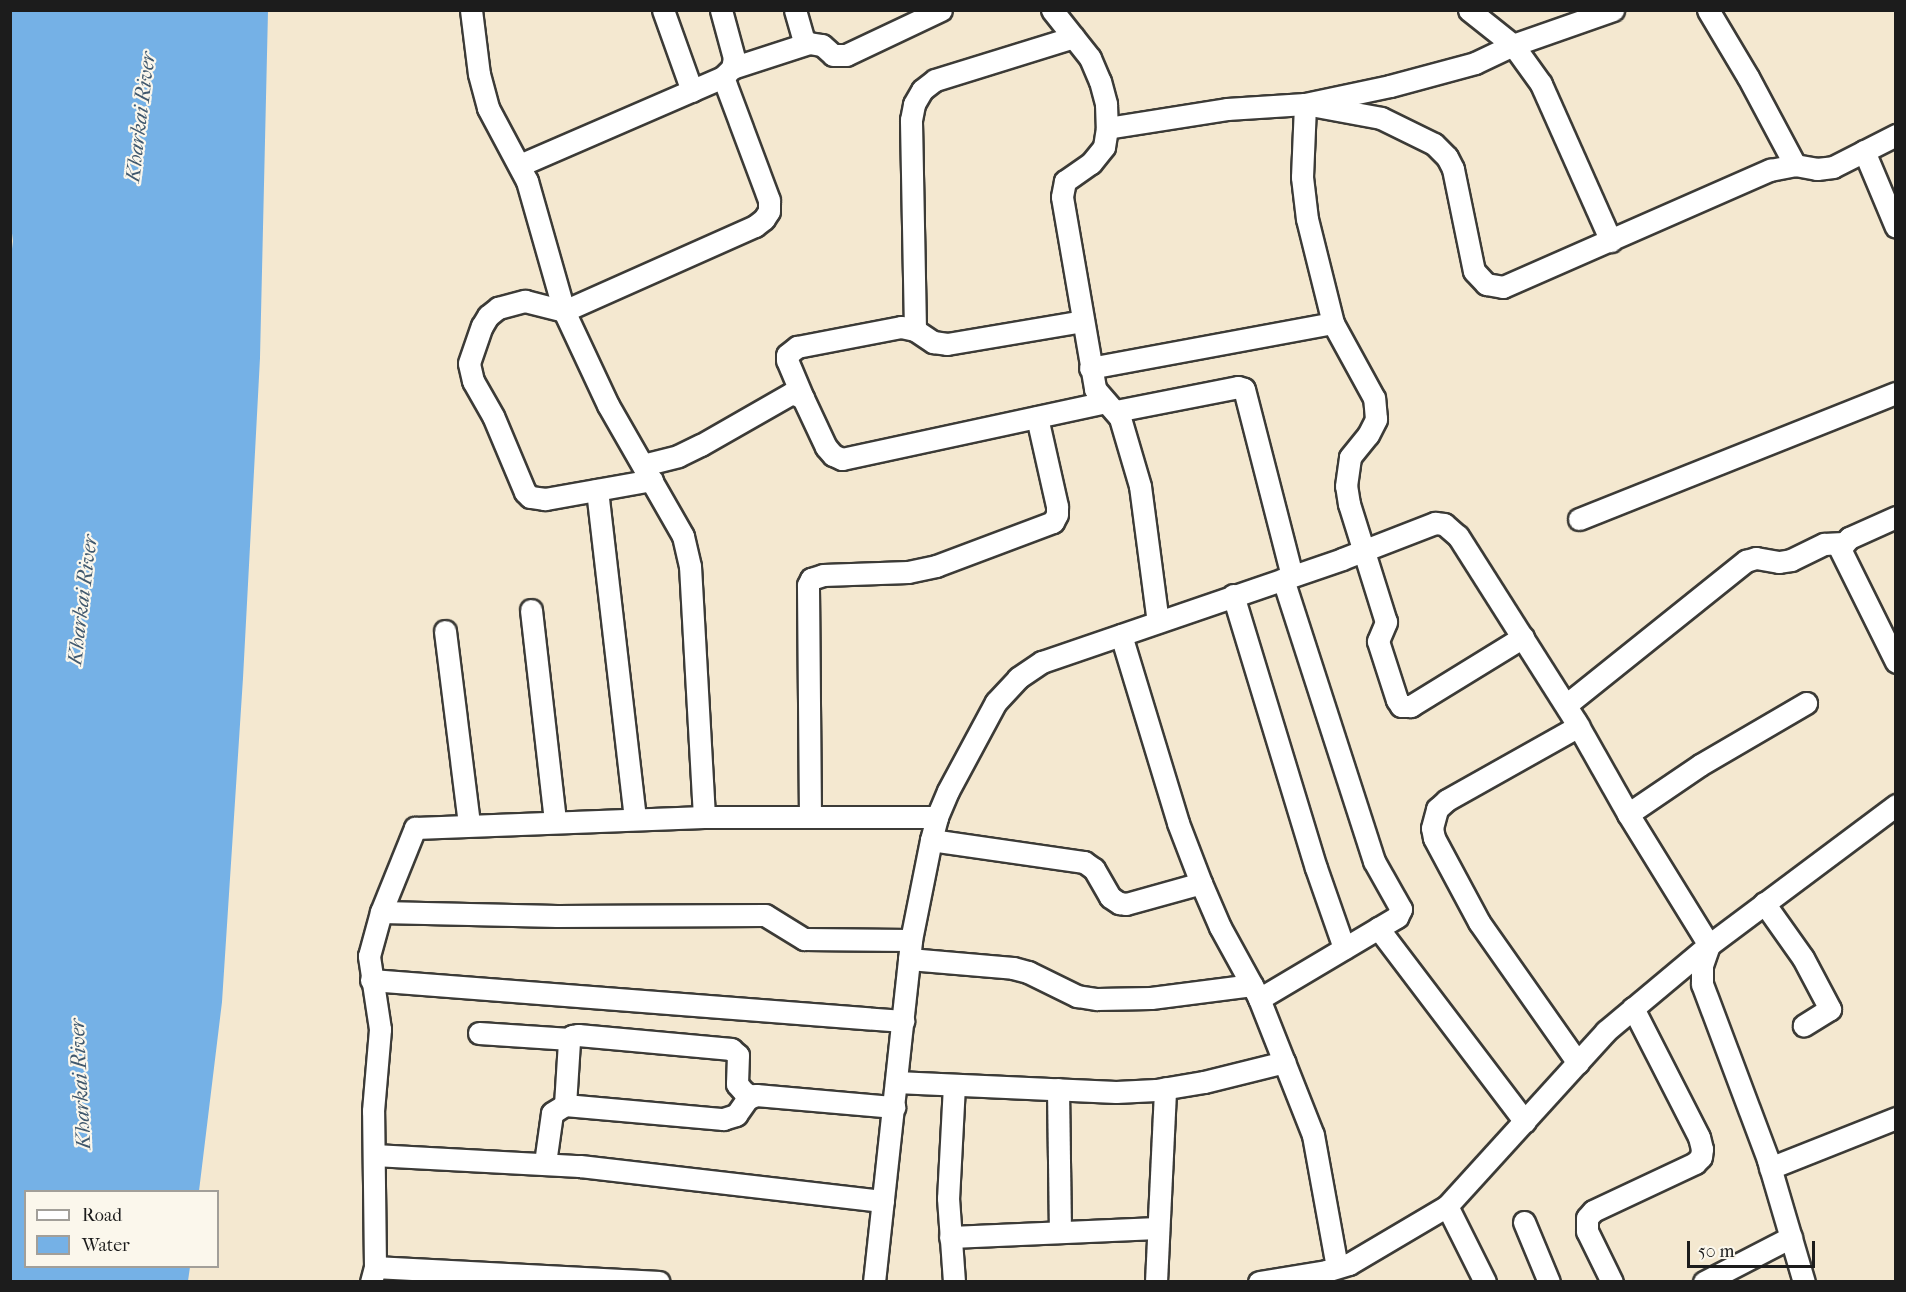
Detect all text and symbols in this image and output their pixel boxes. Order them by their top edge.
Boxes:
water label: Kharkai River [120,51,160,183]
water label: Kharkai River [62,534,102,666]
water label: Kharkai River [64,1018,96,1150]
legend [24,1190,219,1268]
text: Road [82,1205,122,1226]
scale bar [1690,1229,1818,1267]
text: Water [82,1235,130,1256]
text: 50 m [1698,1241,1734,1262]

